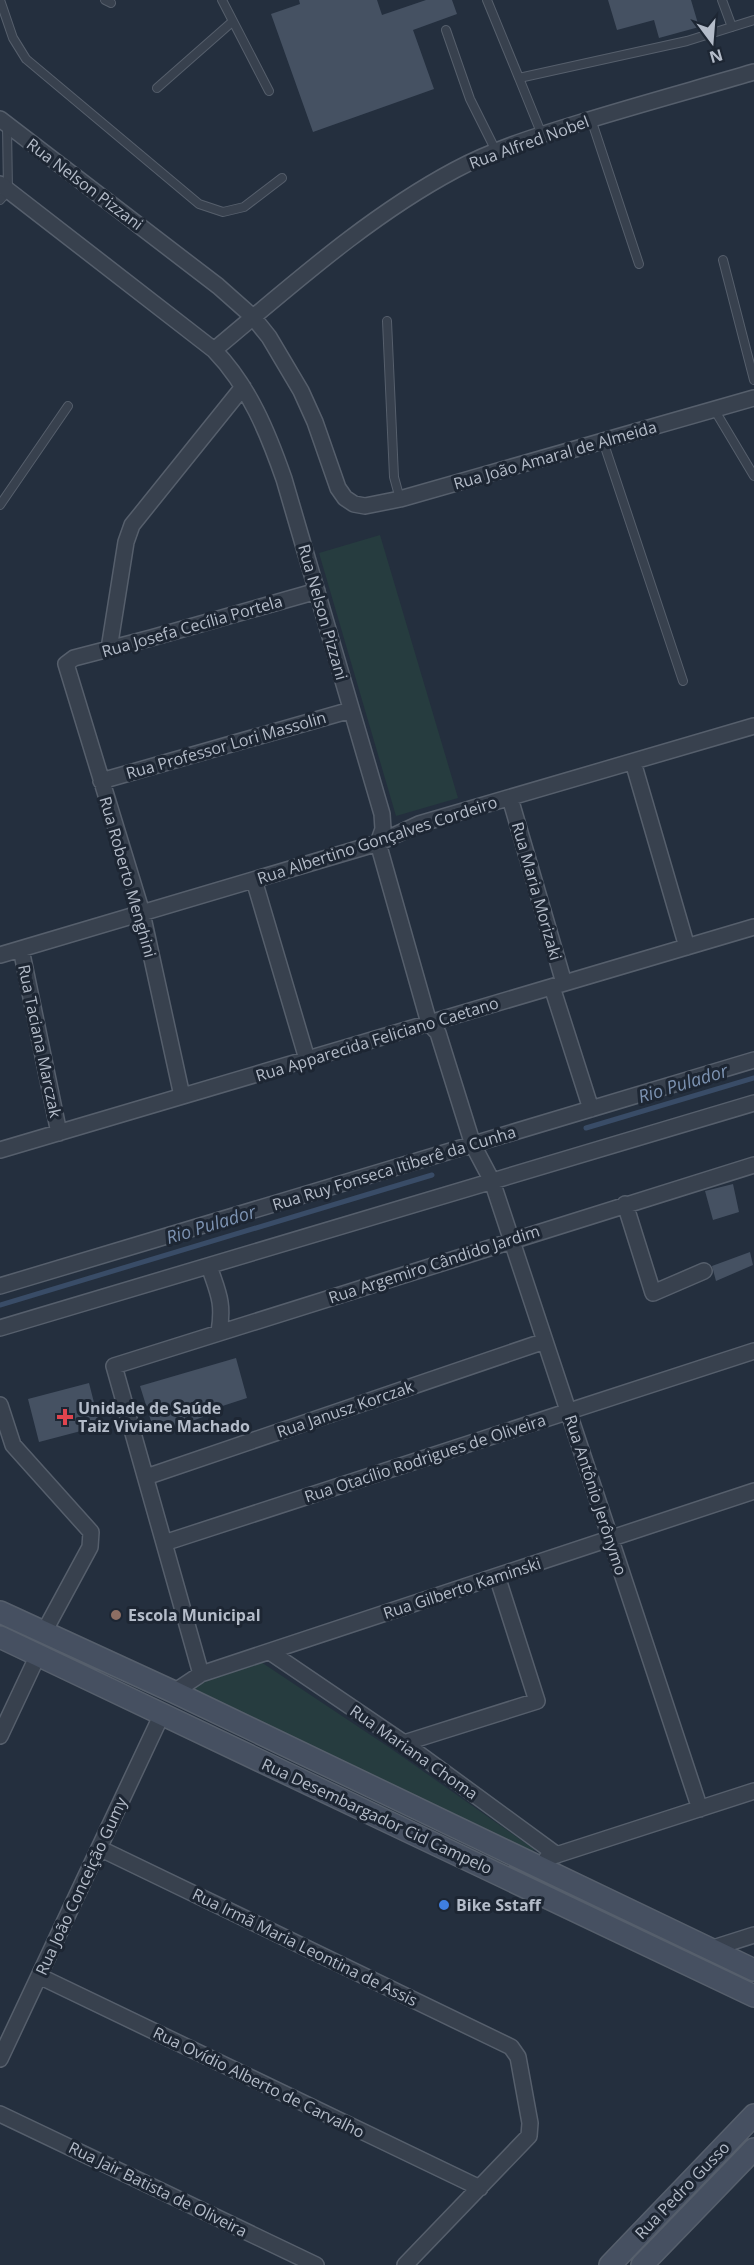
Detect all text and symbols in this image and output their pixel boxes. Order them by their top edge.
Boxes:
north arrow [682,12,742,72]
text: N [707,44,725,69]
street label: Rua Alfred Nobel [466,110,592,174]
street label: Rua Nelson Pizzani [22,133,148,235]
street label: Rua João Amaral de Almeida [451,415,659,495]
street label: Rua Nelson Pizzani [293,541,353,683]
street label: Rua Josefa Cecília Portela [99,590,285,662]
street label: Rua Professor Lori Massolin [123,706,329,784]
street label: Rua Albertino Gonçalves Cordeiro [254,791,500,889]
street label: Rua Roberto Menghini [94,794,162,960]
street label: Rua Maria Morizaki [507,819,567,963]
street label: Rua Taciana Marczak [13,962,67,1120]
street label: Rua Apparecida Feliciano Caetano [253,992,501,1086]
water label: Rio Pulador [635,1058,731,1108]
street label: Rua Ruy Fonseca Itiberê da Cunha [270,1120,518,1216]
water label: Rio Pulador [163,1199,259,1249]
street label: Rua Argemiro Cândido Jardim [326,1219,542,1309]
street label: Rua Janusz Korczak [274,1375,417,1443]
place label: Unidade de Saúde Taiz Viviane Machado [78,1397,250,1437]
marker: Unidade de Saúde Taiz Viviane Machado [56,1408,74,1426]
street label: Rua Otacílio Rodrigues de Oliveira [302,1409,548,1507]
street label: Rua Antônio Jerônymo [560,1412,632,1578]
street label: Rua Gilberto Kaminski [380,1552,544,1624]
place label: Escola Municipal [128,1604,261,1626]
marker: Escola Municipal [109,1608,123,1622]
street label: Rua Mariana Choma [346,1700,482,1804]
street label: Rua Desembargador Cid Campelo [258,1753,496,1879]
street label: Rua João Conceição Gumy [30,1792,132,1979]
street label: Rua Irmã Maria Leontina de Assis [189,1883,421,2011]
place label: Bike Sstaff [456,1894,543,1916]
marker: Bike Sstaff [437,1898,451,1912]
street label: Rua Ovídio Alberto de Carvalho [150,2021,368,2143]
street label: Rua Jair Batista de Oliveira [65,2136,251,2242]
street label: Rua Pedro Gusso [630,2136,734,2244]

